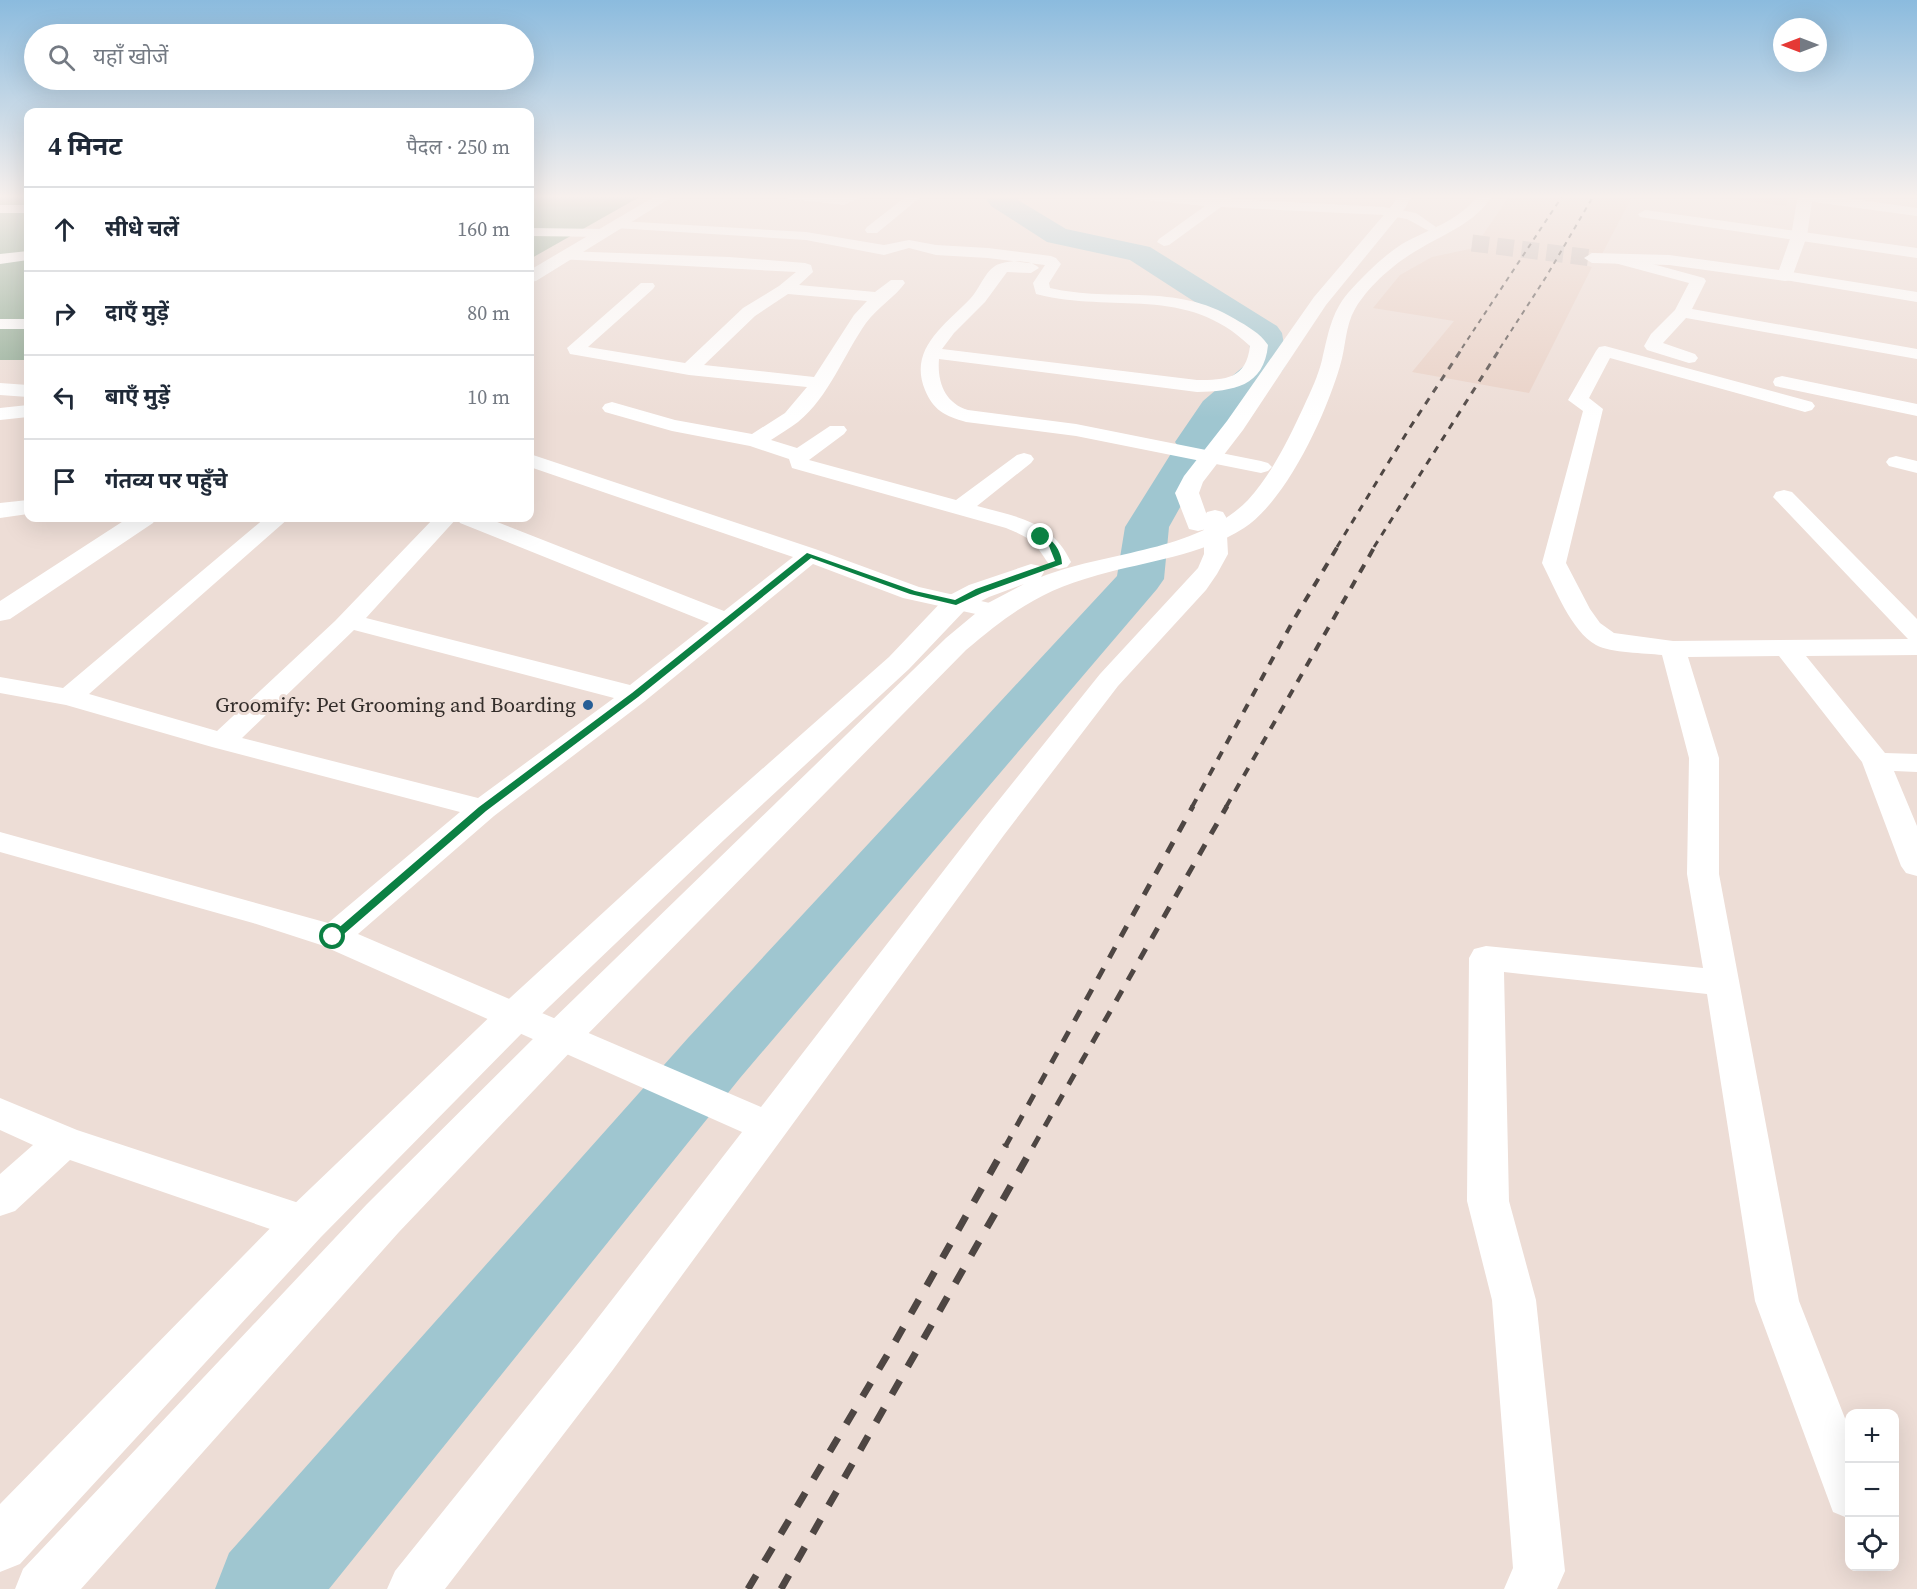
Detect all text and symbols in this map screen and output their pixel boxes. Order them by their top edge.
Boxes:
north arrow [1773,18,1827,72]
search box [24,24,534,90]
icon: search [45,41,78,74]
text: यहाँ खोजें [93,41,168,71]
text: 4 मिनट [48,128,122,164]
text: पैदल · 250 m [406,133,510,161]
icon: ahead [48,213,81,246]
text: सीधे चलें [105,213,179,243]
text: 160 m [457,215,510,243]
icon: right [48,297,81,330]
text: दाएँ मुड़ें [105,297,169,327]
text: 80 m [467,299,510,327]
icon: left [48,381,81,414]
text: बाएँ मुड़ें [105,381,170,411]
text: 10 m [467,383,510,411]
icon: arrive [48,465,81,498]
text: गंतव्य पर पहुँचे [105,465,228,495]
route end [1027,523,1053,549]
place label: Groomify: Pet Grooming and Boarding [215,690,576,719]
marker: Groomify: Pet Grooming and Boarding [581,698,595,712]
route start [319,923,345,949]
map controls [1845,1409,1899,1571]
button: + [1845,1409,1899,1463]
button: − [1845,1463,1899,1517]
button: locate [1845,1517,1899,1571]

